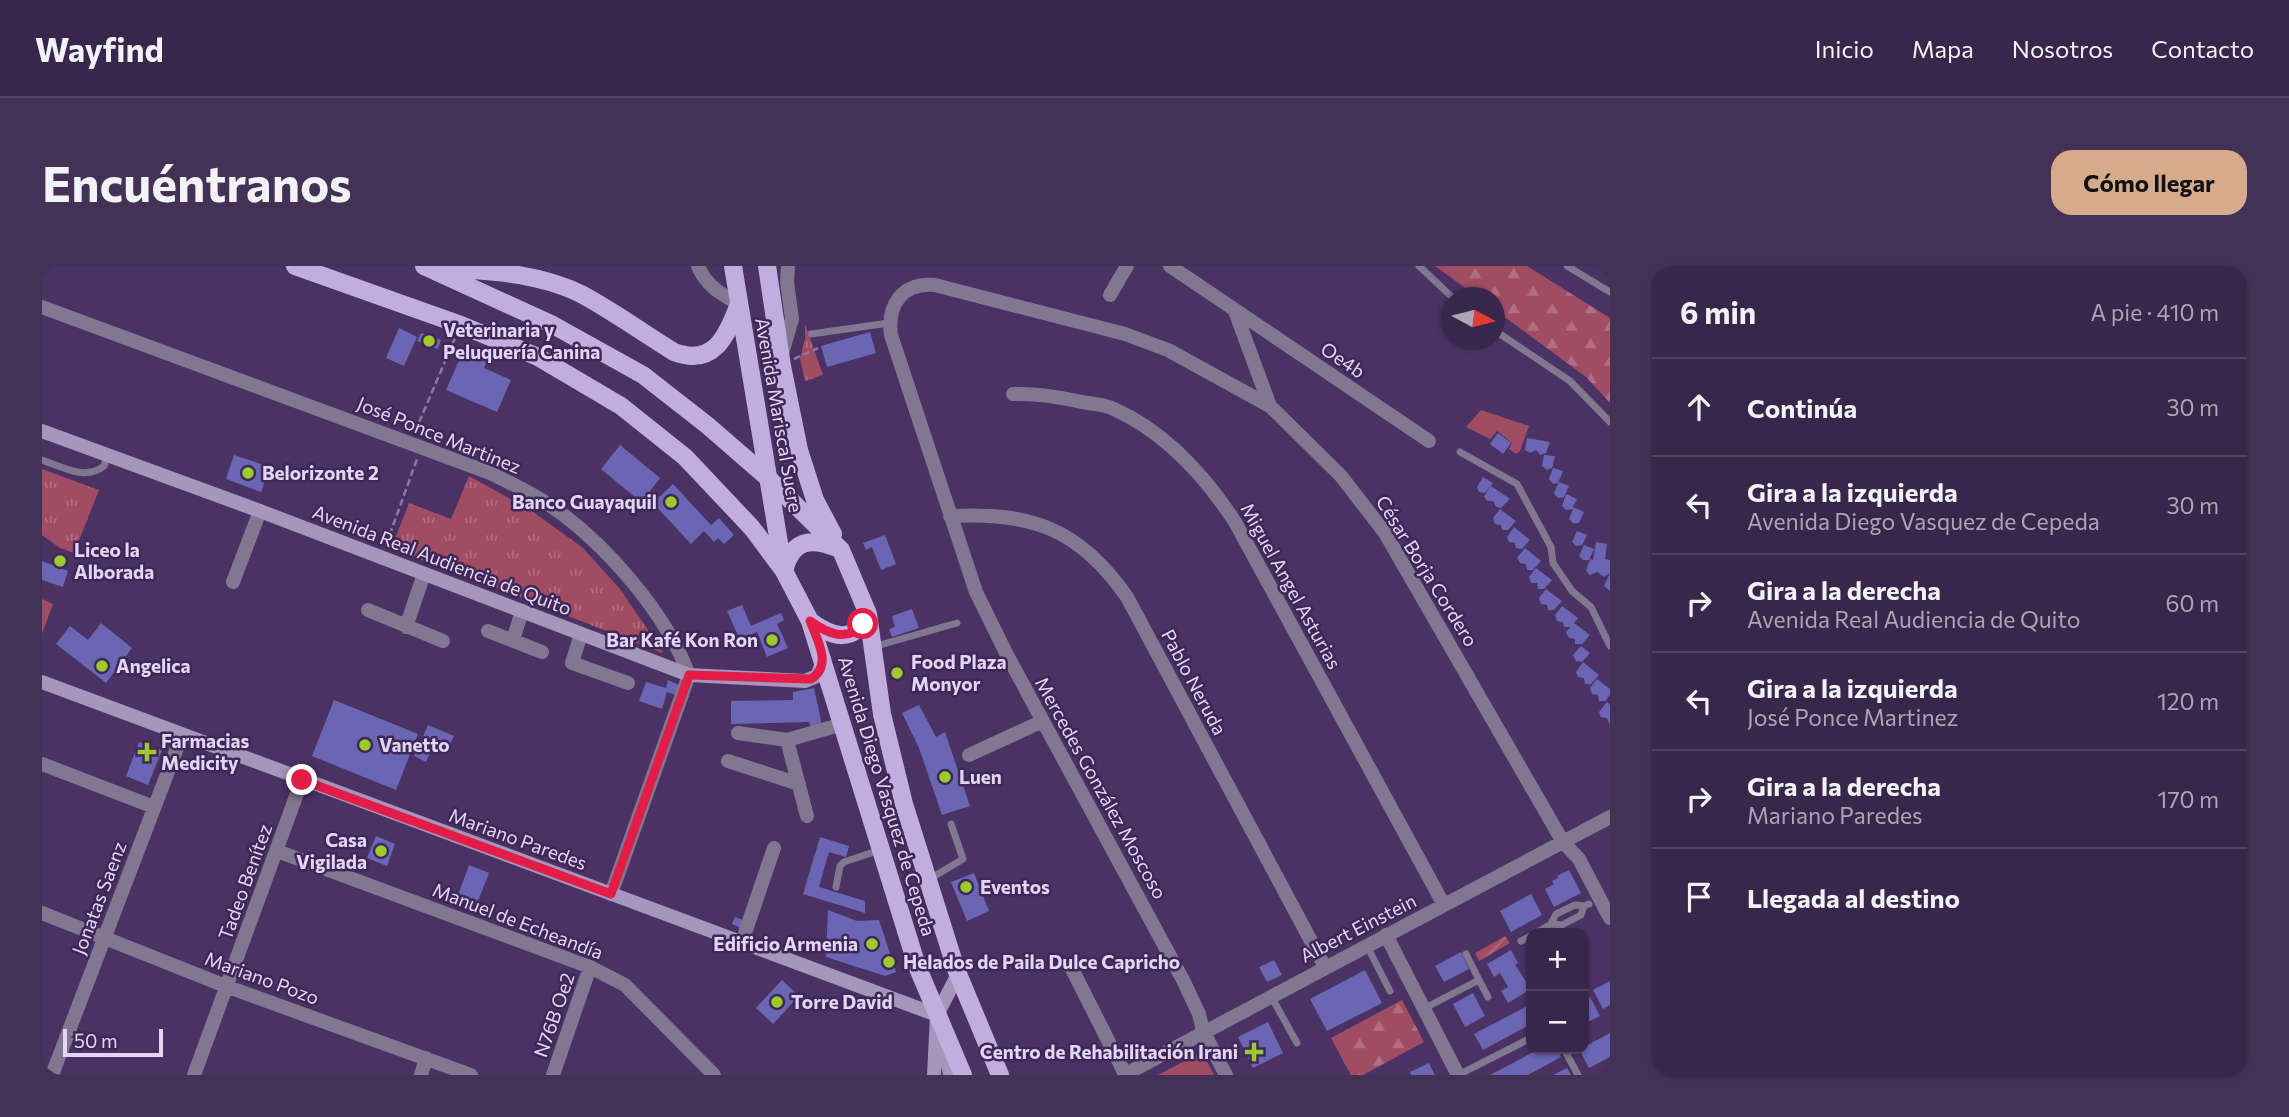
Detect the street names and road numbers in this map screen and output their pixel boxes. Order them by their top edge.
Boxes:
street label: Avenida Mariscal Sucre [751,316,808,514]
street label: Oe4b [1317,337,1370,383]
street label: José Ponce Martinez [354,391,524,478]
street label: César Borja Cordero [1372,491,1483,650]
street label: Avenida Real Audiencia de Quito [309,499,575,620]
street label: Miguel Angel Asturias [1236,499,1347,673]
street label: Pablo Neruda [1157,625,1232,739]
street label: Avenida Diego Vasquez de Cepeda [834,653,941,939]
street label: Mercedes González Moscoso [1031,673,1172,903]
street label: Mariano Paredes [446,803,590,874]
street label: Tadeo Benítez [213,821,276,943]
street label: Jonatas Saenz [66,838,131,958]
street label: Manuel de Echeandía [430,877,607,964]
street label: Albert Einstein [1296,888,1420,967]
street label: Mariano Pozo [202,946,322,1009]
street label: N76B Oe2 [528,970,579,1060]

